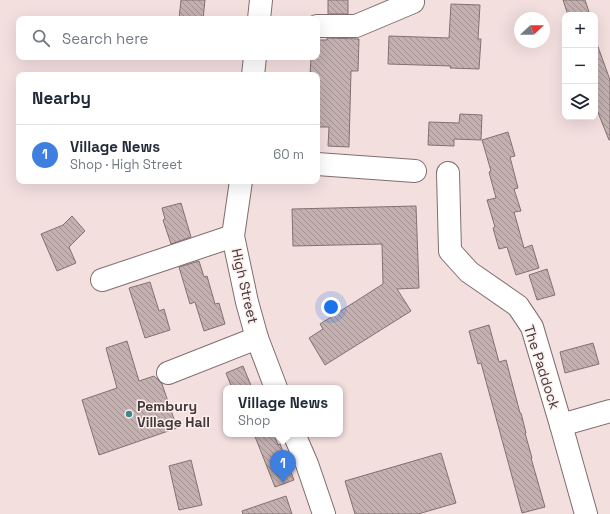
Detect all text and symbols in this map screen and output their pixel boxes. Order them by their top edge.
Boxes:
north arrow [514,12,550,48]
map controls [562,12,598,120]
button: + [562,12,598,48]
search box [16,16,320,60]
icon: search [30,27,52,49]
text: Search here [62,29,148,48]
button: − [562,48,598,84]
button: layers [562,84,598,120]
text: Nearby [32,87,91,109]
text: Village News [70,137,160,156]
text: 1 [42,146,48,163]
text: 60 m [273,146,304,163]
text: Shop · High Street [70,156,183,173]
street label: High Street [228,247,262,325]
your location [321,297,341,317]
street label: The Paddock [520,323,564,412]
popup [223,385,343,437]
text: Village News [238,393,328,412]
place label: Pembury Village Hall [137,397,210,431]
marker: Pembury Village Hall [124,409,134,419]
text: Shop [238,412,270,429]
pin: 1 [270,450,296,483]

